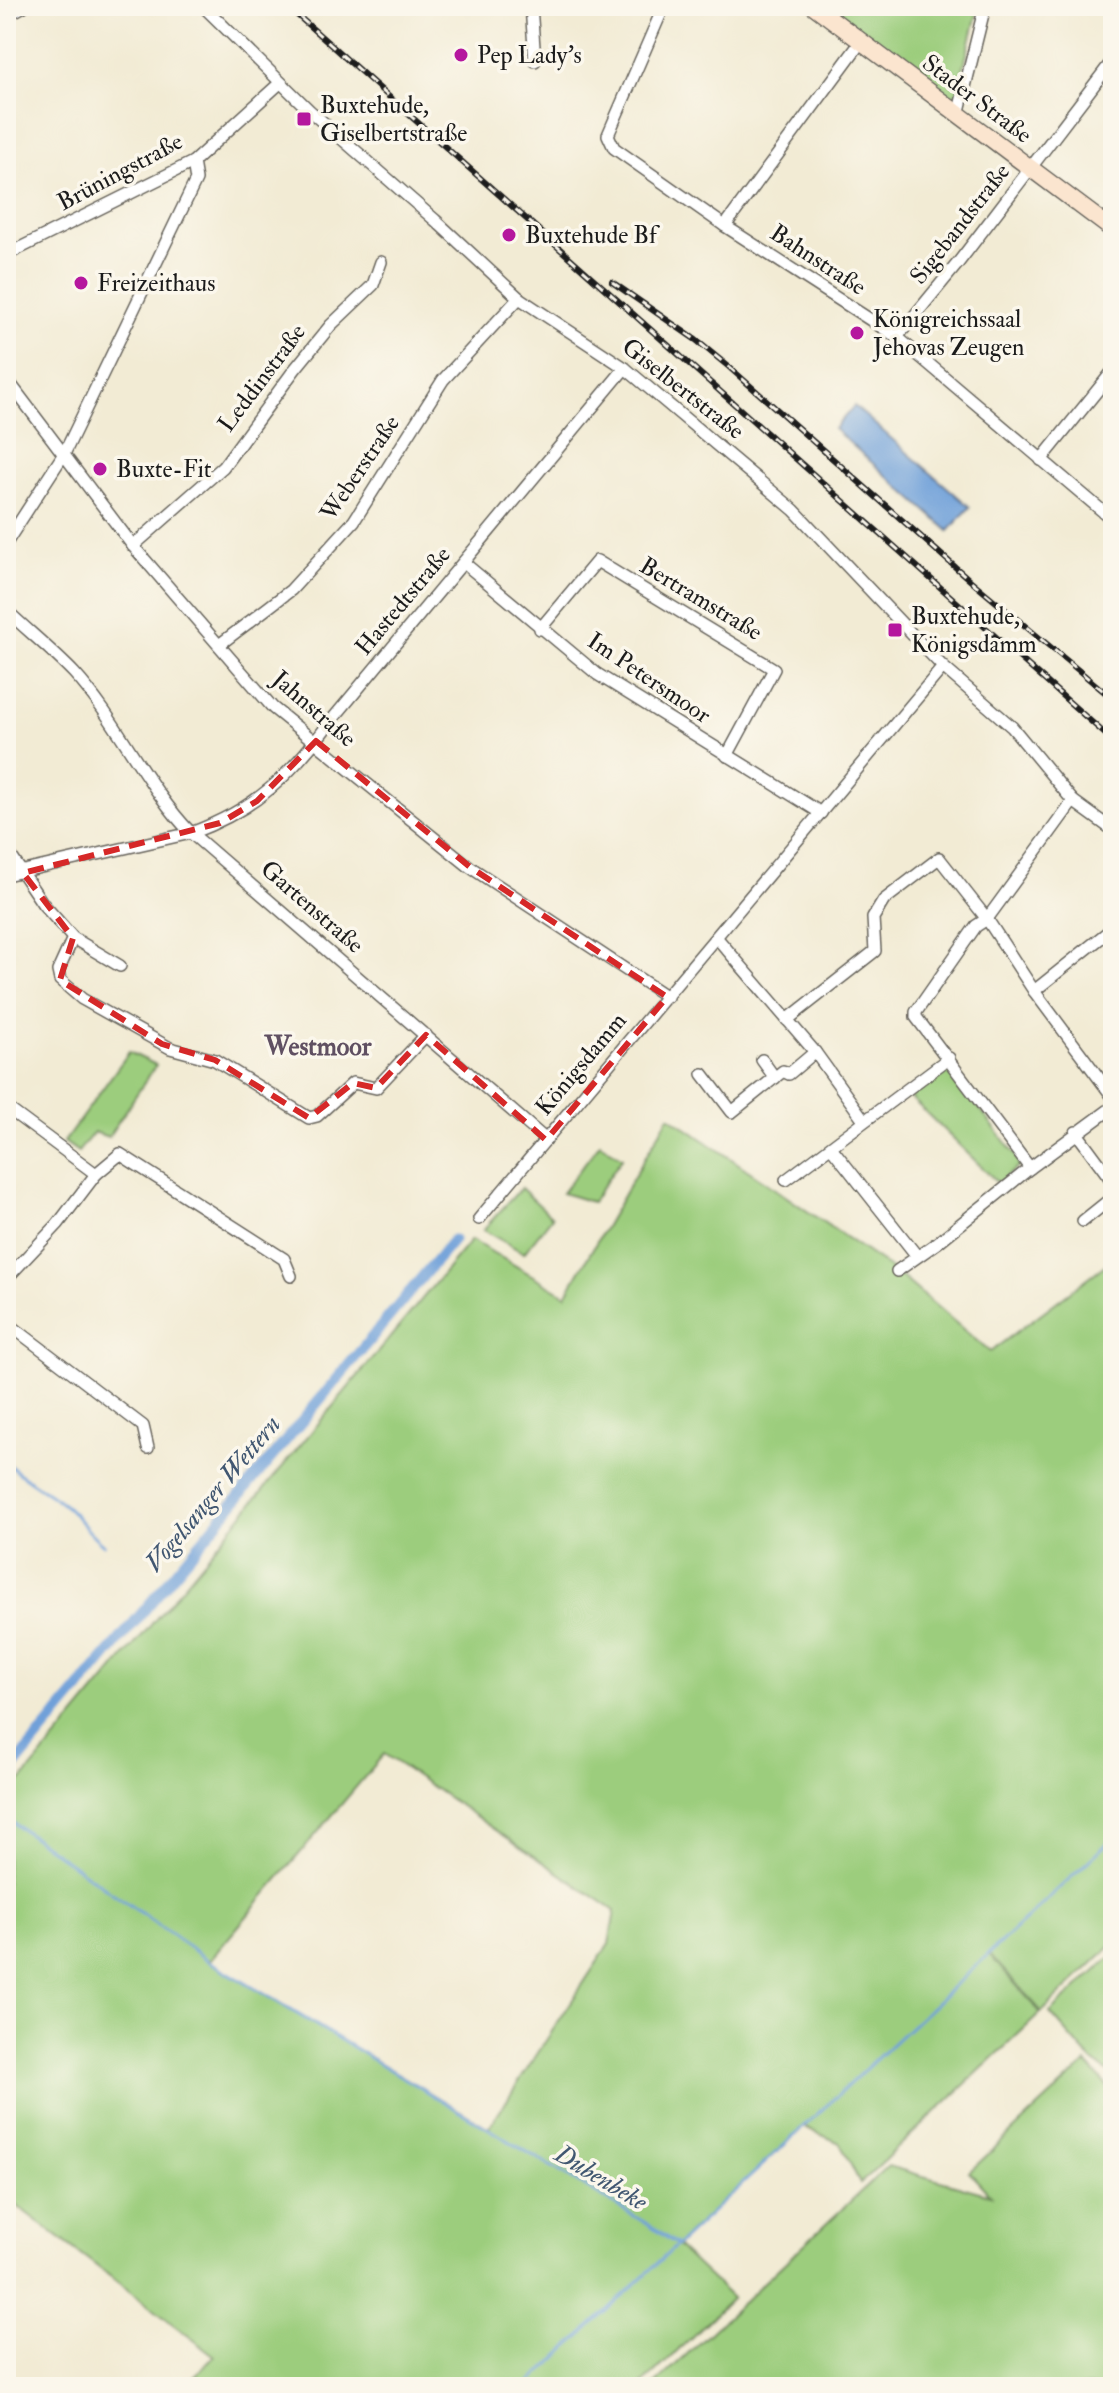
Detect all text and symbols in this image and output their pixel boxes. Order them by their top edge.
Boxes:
place label: Pep Lady's [477,40,582,71]
marker: Pep Lady's [452,46,470,64]
street label: Stader Straße [916,48,1038,150]
place label: Buxtehude, Giselbertstraße [320,90,467,149]
marker: Buxtehude, Giselbertstraße [295,110,313,128]
street label: Brüningstraße [52,126,188,218]
street label: Sigebandstraße [903,157,1017,291]
street label: Bahnstraße [764,217,872,303]
place label: Buxtehude Bf [525,220,660,251]
marker: Buxtehude Bf [500,226,518,244]
place label: Freizeithaus [97,268,216,299]
marker: Freizeithaus [72,274,90,292]
place label: Königreichssaal Jehovas Zeugen [872,304,1024,363]
street label: Leddinstraße [211,318,313,438]
marker: Königreichssaal Jehovas Zeugen [848,324,866,342]
street label: Giselbertstraße [615,331,751,447]
street label: Weberstraße [313,409,407,528]
place label: Buxte-Fit [116,454,212,485]
marker: Buxte-Fit [91,460,109,478]
street label: Hastedtstraße [348,540,458,662]
street label: Bertramstraße [634,550,768,648]
place label: Buxtehude, Königsdamm [911,601,1037,660]
marker: Buxtehude, Königsdamm [886,621,904,639]
street label: Im Petersmoor [581,625,717,731]
street label: Jahnstraße [265,663,363,754]
street label: Gartenstraße [254,854,370,960]
street label: Königsdamm [529,1006,633,1122]
district label: Westmoor [263,1031,372,1063]
water label: Vogelsanger Wettern [138,1409,288,1579]
water label: Dubenbeke [548,2137,653,2218]

